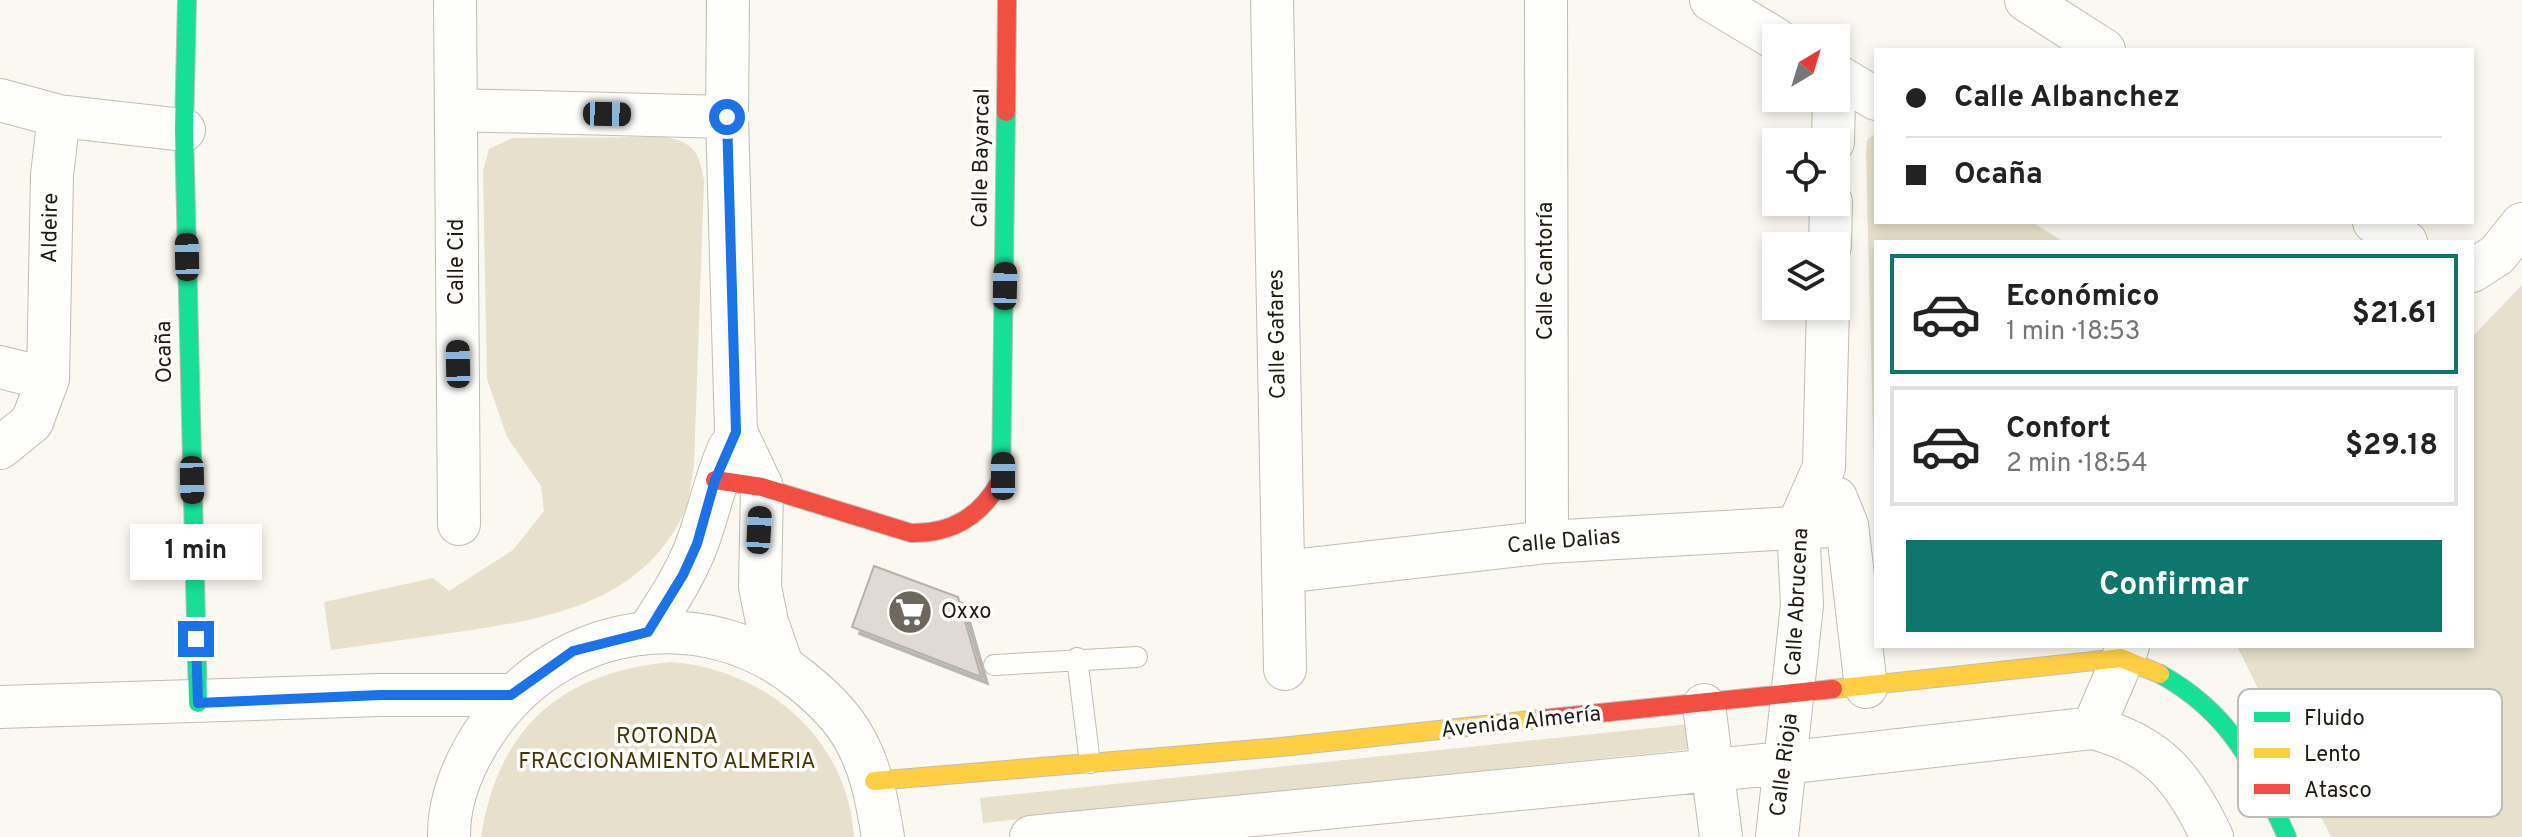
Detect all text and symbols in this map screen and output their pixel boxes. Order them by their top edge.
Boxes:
north arrow [1762,24,1850,112]
map controls [1762,24,1850,320]
text: Calle Albanchez [1954,80,2180,117]
street label: Calle Bayarcal [967,88,997,228]
route start [709,99,745,135]
car [583,102,631,126]
button: locate [1762,128,1850,216]
text: Ocaña [1954,157,2043,194]
street label: Aldeire [37,193,65,263]
street label: Calle Cantoría [1533,202,1560,340]
street label: Calle Cid [444,219,471,305]
button: layers [1762,232,1850,320]
car [175,233,199,281]
car [993,262,1017,310]
street label: Calle Gafares [1263,269,1293,399]
icon: car [1910,278,1982,350]
text: Económico [2006,279,2159,316]
text: $21.61 [2352,296,2438,333]
text: 1 min · 18:53 [2006,316,2141,349]
street label: Ocaña [151,321,179,383]
car [446,340,470,388]
icon: car [1910,410,1982,482]
text: Confort [2006,411,2111,448]
text: $29.18 [2345,428,2438,465]
text: 2 min · 18:54 [2006,448,2148,481]
car [991,452,1015,500]
car [180,456,204,504]
car [746,505,772,555]
callout: 1 min [130,523,262,579]
street label: Calle Dalias [1506,524,1622,560]
street label: Calle Abrucena [1781,527,1815,677]
text: 1 min [165,535,227,568]
button: Confirmar [1906,540,2442,632]
supermarket icon: Oxxo [886,588,934,636]
place label: Oxxo [941,599,991,626]
route end [178,621,214,657]
legend [2238,689,2502,817]
street label: Avenida Almería [1440,701,1602,745]
text: Fluido [2304,706,2365,733]
street label: Calle Rioja [1765,712,1805,818]
park label: ROTONDA FRACCIONAMIENTO ALMERIA [518,724,816,776]
text: Lento [2304,742,2361,769]
text: Atasco [2304,778,2372,805]

